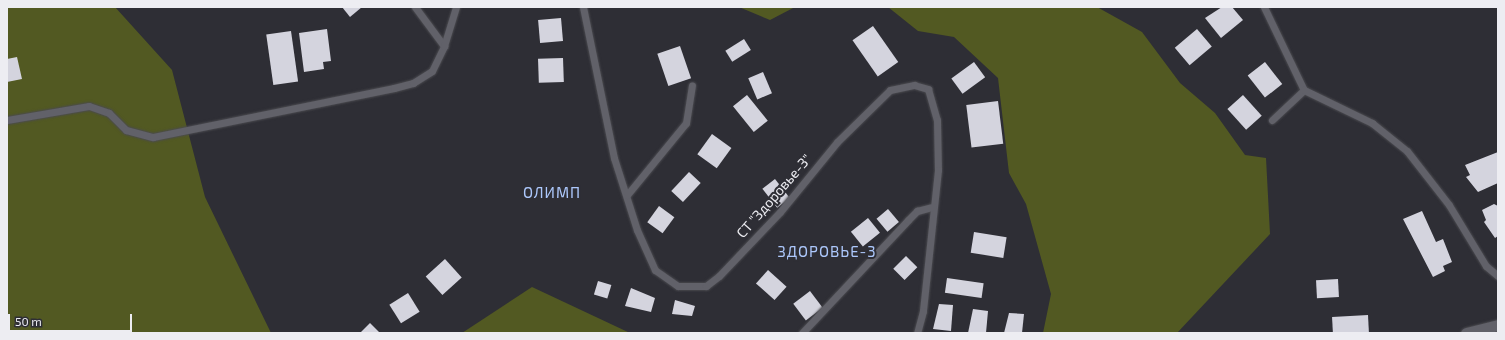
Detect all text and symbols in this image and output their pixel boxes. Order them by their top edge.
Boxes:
street label: СТ "Здоровье-3" [733,151,815,241]
district label: ОЛИМП [523,184,581,202]
district label: ЗДОРОВЬЕ-3 [777,243,877,261]
scale bar [10,306,134,332]
text: 50 m [15,314,42,328]

